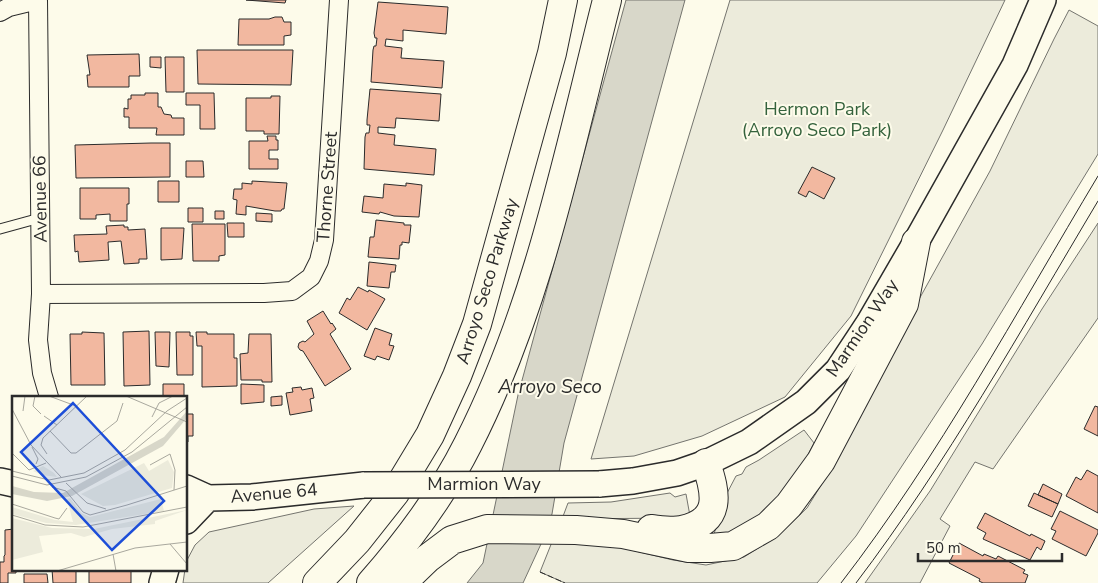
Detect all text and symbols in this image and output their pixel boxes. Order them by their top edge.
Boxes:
park label: Hermon Park (Arroyo Seco Park) [742,97,892,142]
street label: Thorne Street [311,130,343,243]
street label: Avenue 66 [27,155,53,243]
street label: Arroyo Seco Parkway [450,194,524,367]
street label: Marmion Way [820,274,904,382]
water label: Arroyo Seco [497,374,602,400]
inset map [12,396,188,570]
street label: Marmion Way [427,472,541,496]
street label: Avenue 64 [229,477,319,509]
scale bar [918,530,1062,562]
text: 50 m [926,538,961,558]

